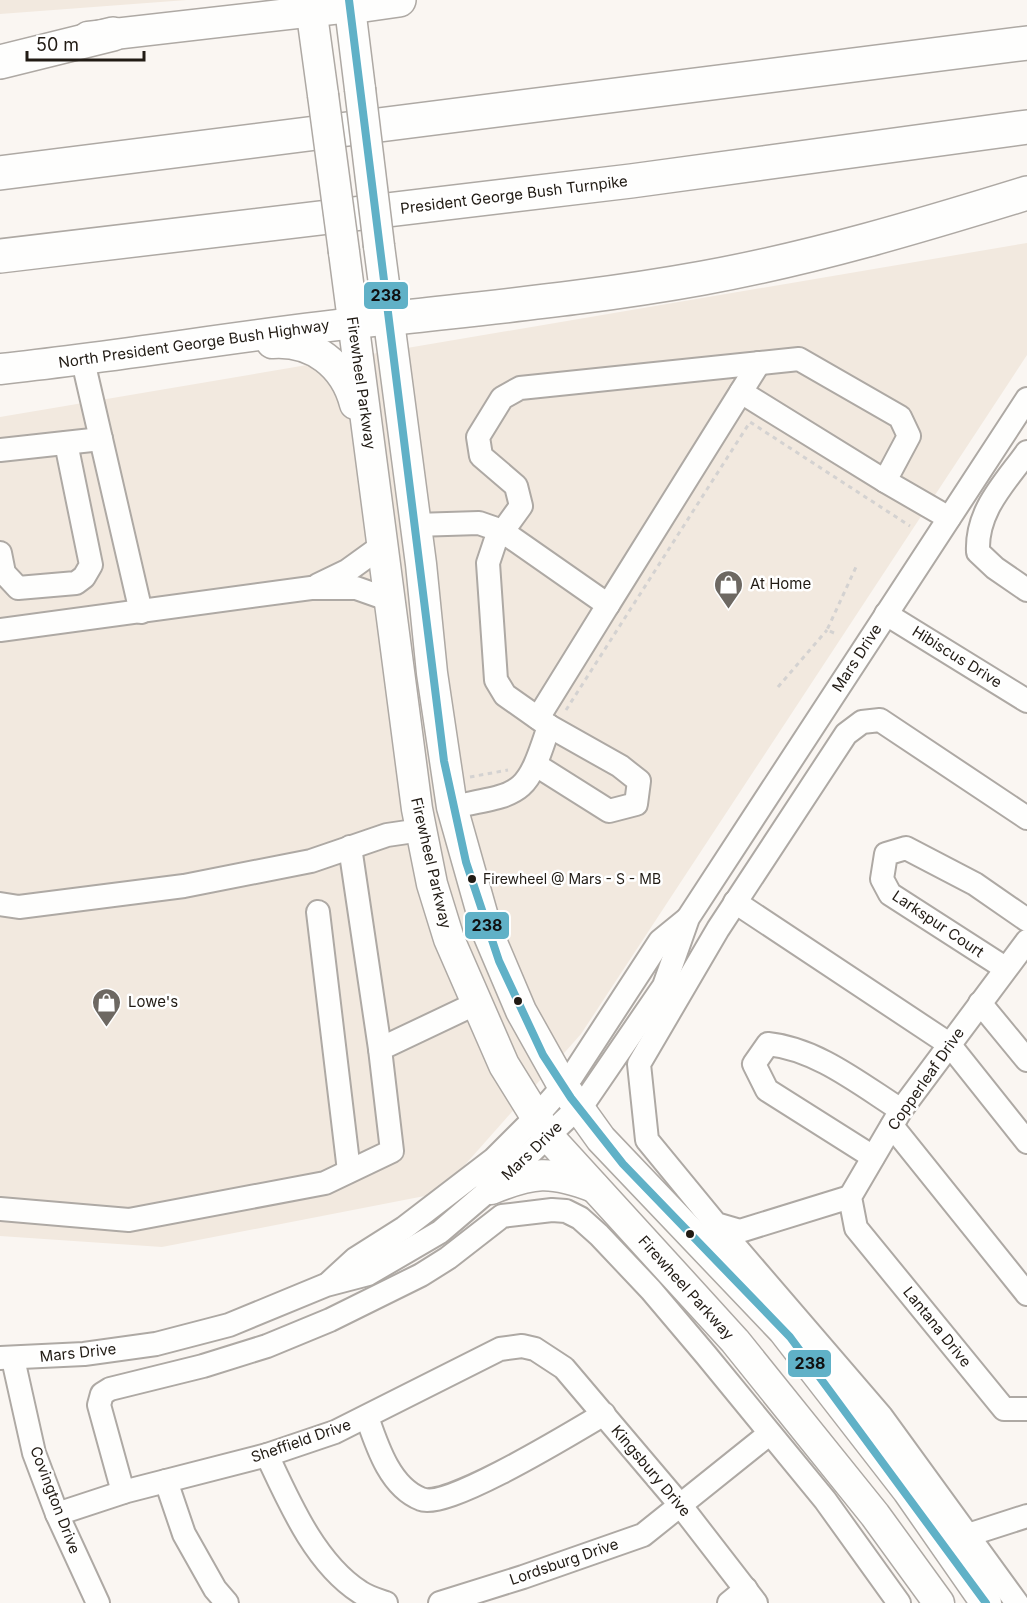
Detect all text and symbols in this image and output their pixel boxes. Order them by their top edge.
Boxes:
scale bar [27,24,144,62]
text: 50 m [36,34,79,55]
street label: President George Bush Turnpike [399,171,629,218]
line badge: 238 [363,281,409,310]
text: 238 [371,285,401,305]
street label: North President George Bush Highway [57,315,331,372]
street label: Firewheel Parkway [343,315,380,451]
shop icon: At Home [713,568,745,610]
place label: At Home [750,574,811,593]
street label: Mars Drive [828,620,886,695]
street label: Hibiscus Drive [909,621,1006,692]
street label: Firewheel Parkway [407,796,456,931]
place label: Firewheel @ Mars - S - MB [483,870,661,887]
marker: Firewheel @ Mars - S - MB [466,873,478,885]
street label: Larkspur Court [889,886,988,961]
line badge: 238 [464,911,510,940]
text: 238 [472,915,502,935]
shop icon: Lowe's [91,986,123,1028]
place label: Lowe's [128,992,178,1011]
unlabelled marker [512,995,524,1007]
street label: Copperleaf Drive [883,1024,968,1134]
street label: Mars Drive [497,1117,566,1184]
unlabelled marker [684,1228,696,1240]
street label: Firewheel Parkway [635,1232,739,1344]
street label: Lantana Drive [899,1283,976,1371]
street label: Mars Drive [39,1339,117,1366]
line badge: 238 [787,1349,832,1378]
text: 238 [795,1353,825,1373]
street label: Sheffield Drive [248,1415,353,1467]
street label: Kingsbury Drive [608,1421,695,1520]
street label: Covington Drive [26,1443,85,1556]
street label: Lordsburg Drive [507,1534,621,1589]

